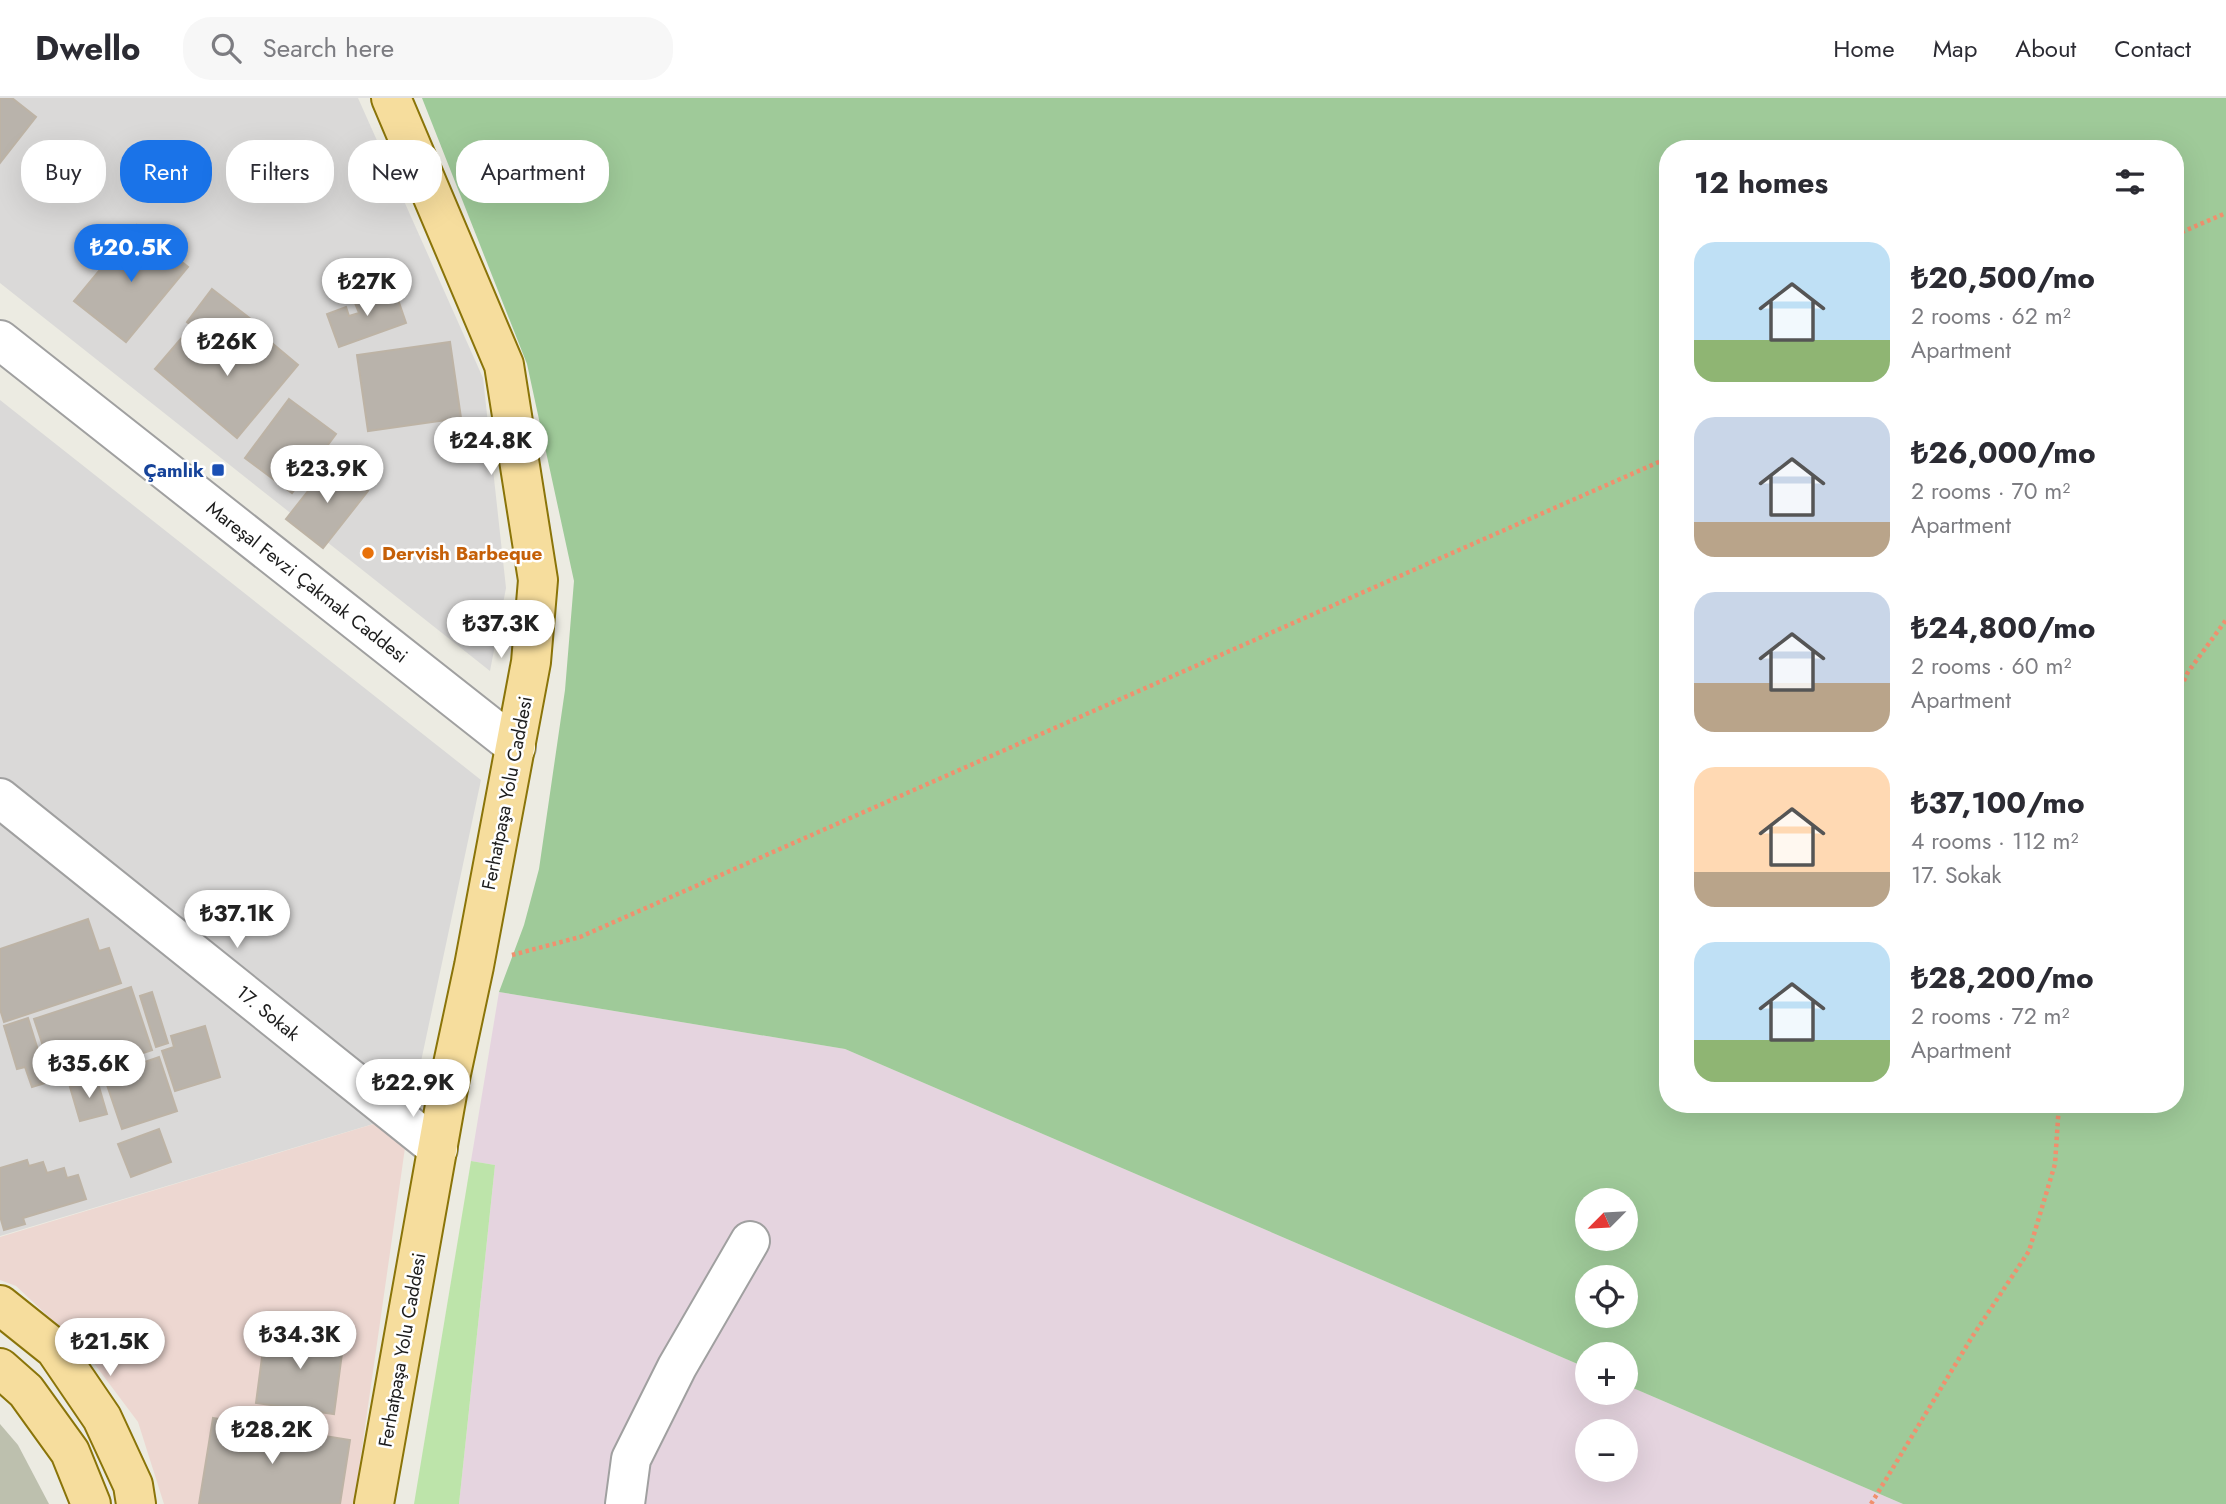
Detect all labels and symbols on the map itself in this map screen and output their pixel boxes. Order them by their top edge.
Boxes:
pin: ₺20.5K [74,225,188,284]
pin: ₺27K [326,258,408,318]
pin: ₺26K [186,318,268,378]
pin: ₺24.8K [434,418,548,477]
pin: ₺23.9K [270,446,384,505]
place label: Çamlık [144,457,204,484]
marker: Çamlık [210,462,226,478]
street label: Mareşal Fevzi Çakmak Caddesi [201,495,413,669]
place label: Dervish Barbeque [382,540,543,567]
marker: Dervish Barbeque [360,545,376,561]
pin: ₺37.3K [444,601,558,660]
street label: Ferhatpaşa Yolu Caddesi [475,694,539,892]
pin: ₺37.1K [180,890,294,950]
street label: 17. Sokak [230,979,306,1047]
pin: ₺35.6K [32,1040,146,1100]
pin: ₺22.9K [356,1060,470,1119]
north arrow [1575,1188,1638,1251]
street label: Ferhatpaşa Yolu Caddesi [372,1251,432,1449]
pin: ₺34.3K [243,1312,357,1371]
pin: ₺21.5K [53,1318,167,1378]
pin: ₺28.2K [215,1406,329,1466]

